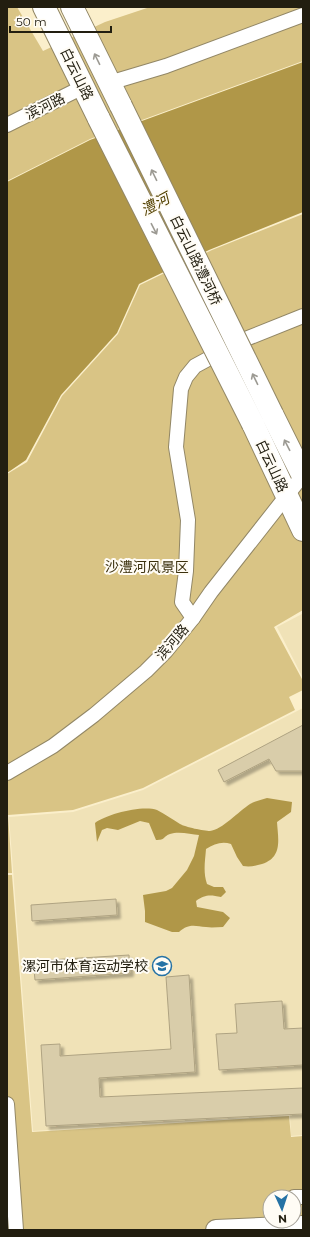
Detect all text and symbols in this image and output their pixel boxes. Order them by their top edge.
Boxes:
scale bar [10,8,111,34]
text: 50 m [16,14,47,29]
street label: 白云山路 [57,45,97,103]
one-way arrow [93,53,101,65]
street label: 滨河路 [22,89,68,123]
one-way arrow [150,169,157,181]
water label: 澧河 [137,187,175,219]
street label: 白云山路澧河桥 [166,212,226,308]
one-way arrow [151,223,159,235]
one-way arrow [251,373,258,385]
street label: 白云山路 [252,437,292,495]
one-way arrow [283,439,291,451]
park label: 沙澧河风景区 [105,558,189,576]
street label: 滨河路 [151,620,193,664]
school or university icon: 漯河市体育运动学校 [151,955,173,977]
place label: 漯河市体育运动学校 [22,957,148,975]
north arrow [262,1189,302,1229]
text: N [278,1212,287,1226]

